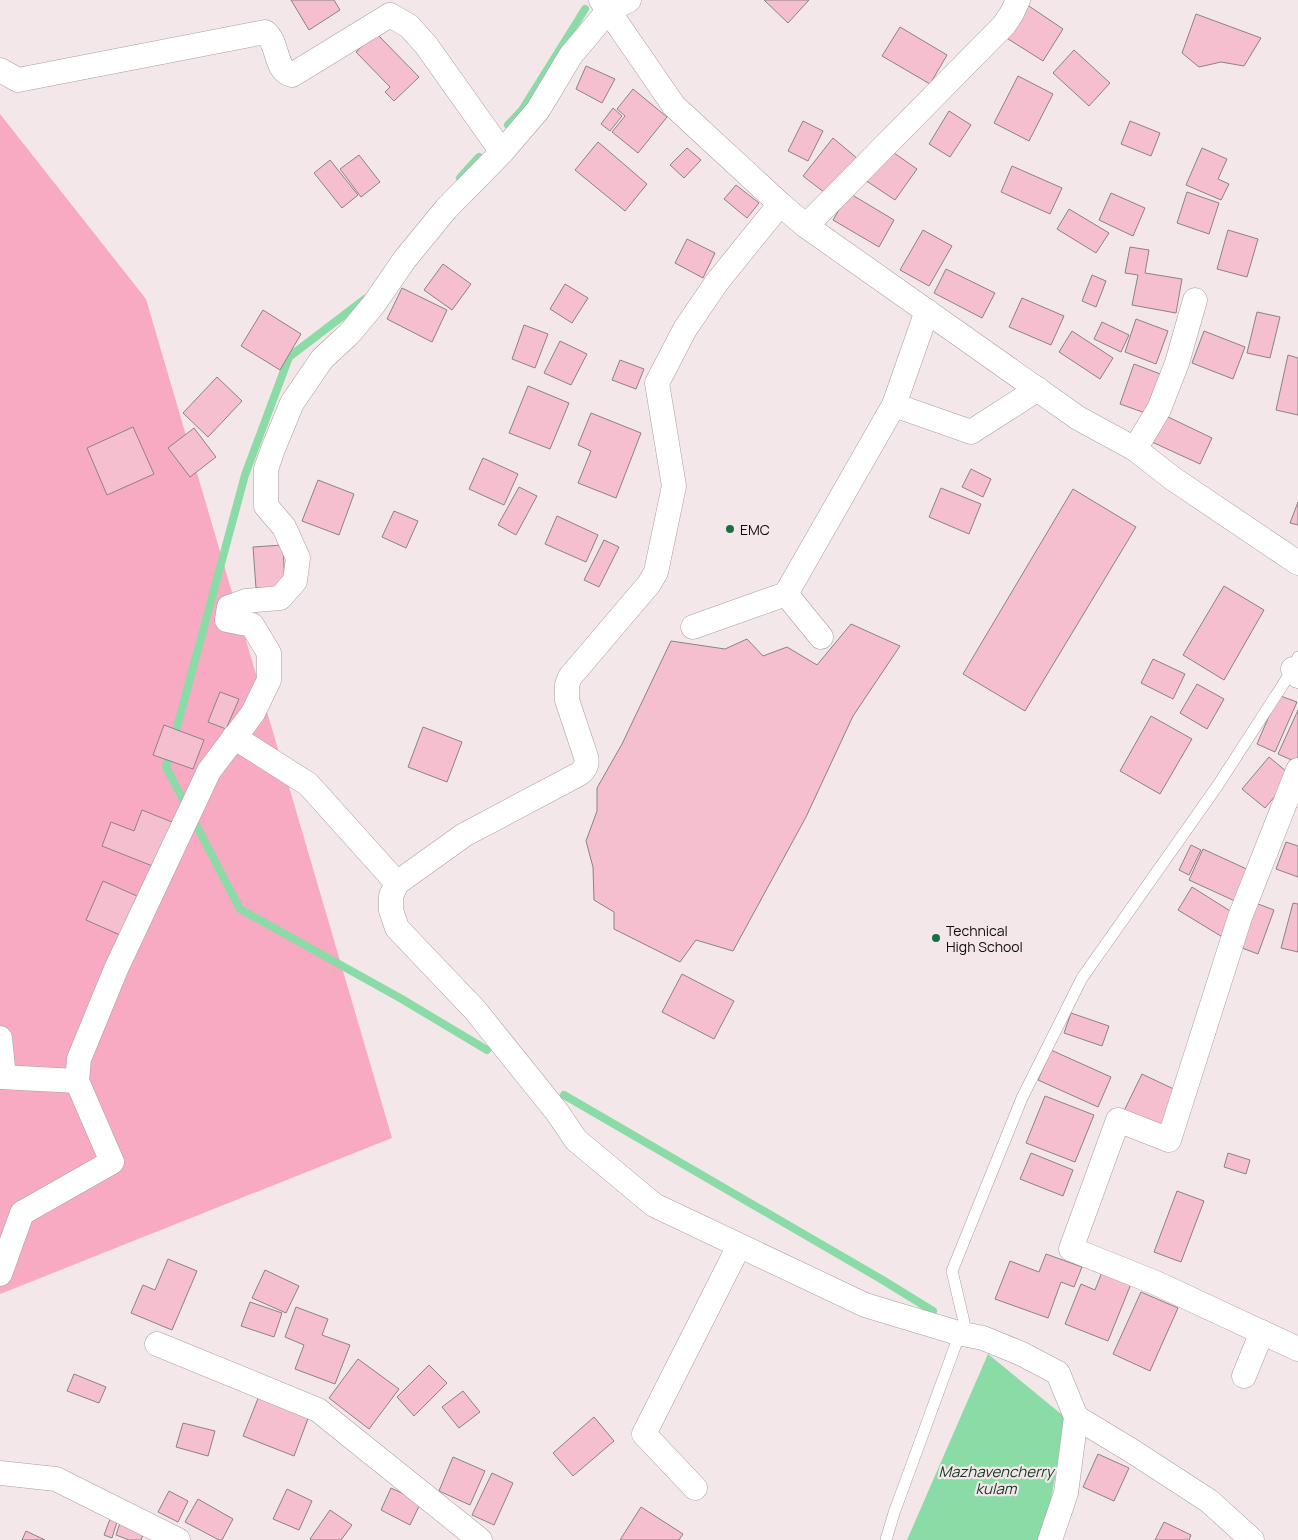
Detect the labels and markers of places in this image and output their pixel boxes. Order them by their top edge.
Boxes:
place label: EMC [740,520,770,539]
marker: EMC [724,523,736,535]
place label: Technical High School [946,921,1023,956]
marker: Technical High School [930,932,942,944]

